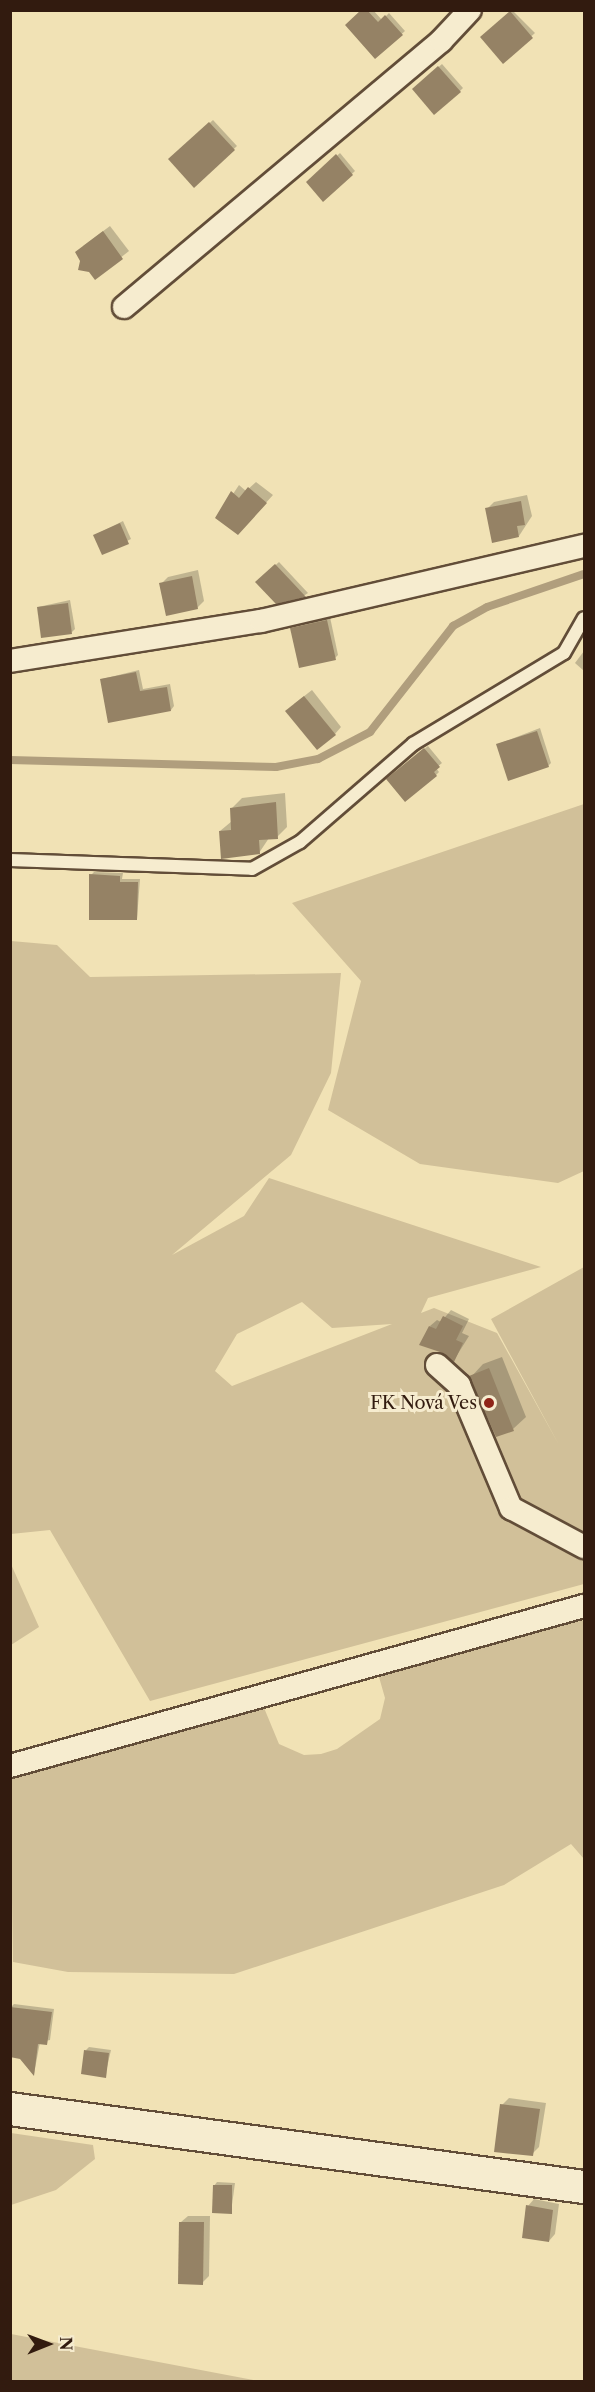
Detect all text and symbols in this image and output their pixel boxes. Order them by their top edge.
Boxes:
place label: FK Nová Ves [369,1392,477,1414]
marker: FK Nová Ves [482,1396,496,1410]
north arrow [18,2314,78,2374]
text: N [56,2337,76,2351]

